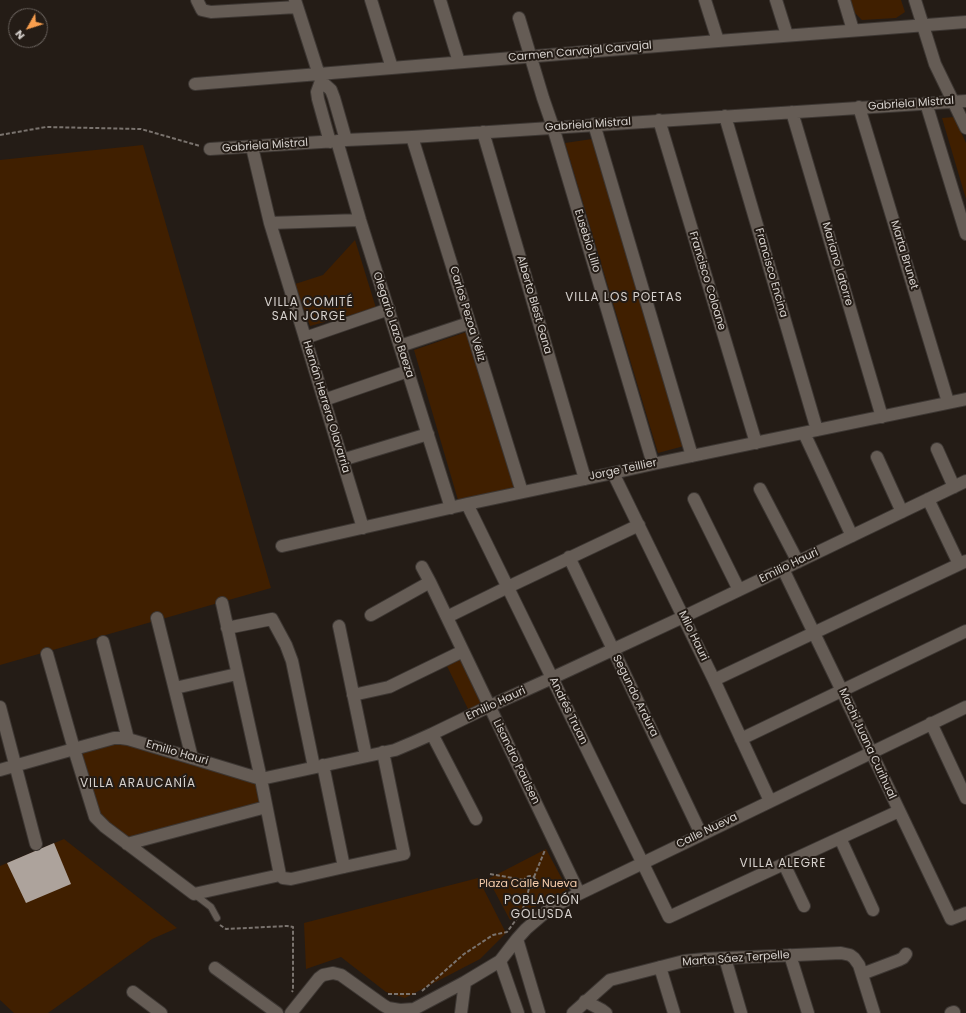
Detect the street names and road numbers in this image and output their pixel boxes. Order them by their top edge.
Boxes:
street label: Carmen Carvajal Carvajal [508,39,652,65]
street label: Gabriela Mistral [867,94,955,114]
street label: Gabriela Mistral [544,115,632,135]
street label: Gabriela Mistral [221,136,309,156]
street label: Eusebio Lillo [571,208,603,274]
street label: Marta Brunet [887,219,921,291]
street label: Mariano Latorre [819,221,855,307]
street label: Francisco Encina [752,227,790,319]
street label: Francisco Coloane [686,230,728,332]
street label: Alberto Blest Gana [514,254,554,356]
street label: Carlos Pezoa Véliz [446,265,488,363]
street label: Olegario Lazo Baeza [370,270,416,380]
street label: Hernán Herrera Olavarria [300,339,352,475]
street label: Jorge Teillier [588,456,658,484]
street label: Emilio Hauri [757,546,821,586]
street label: Milo Hauri [675,609,711,663]
street label: Segundo Ardura [609,653,661,739]
street label: Andrés Truan [546,675,590,747]
street label: Emilio Hauri [464,685,528,723]
street label: Machi Juana Curihual [836,687,898,801]
street label: Lisandro Paulsen [490,718,542,806]
street label: Emilio Hauri [144,738,210,768]
street label: Calle Nueva [674,811,740,851]
street label: Marta Sáez Terpelle [682,949,790,969]

